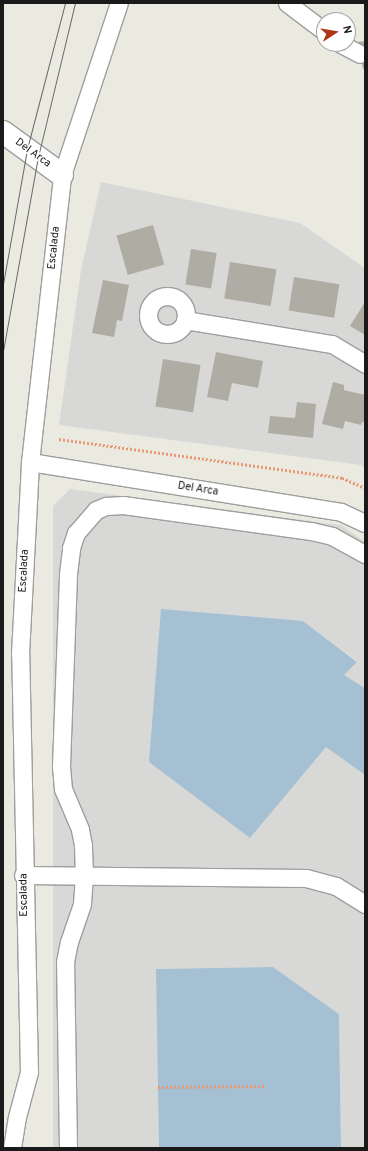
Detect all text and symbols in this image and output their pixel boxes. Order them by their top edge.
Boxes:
north arrow [316,12,356,52]
text: N [339,24,354,35]
street label: Del Arca [12,135,54,171]
street label: Escalada [45,226,63,270]
street label: Del Arca [177,479,219,499]
street label: Escalada [16,549,32,593]
street label: Escalada [17,873,31,917]

